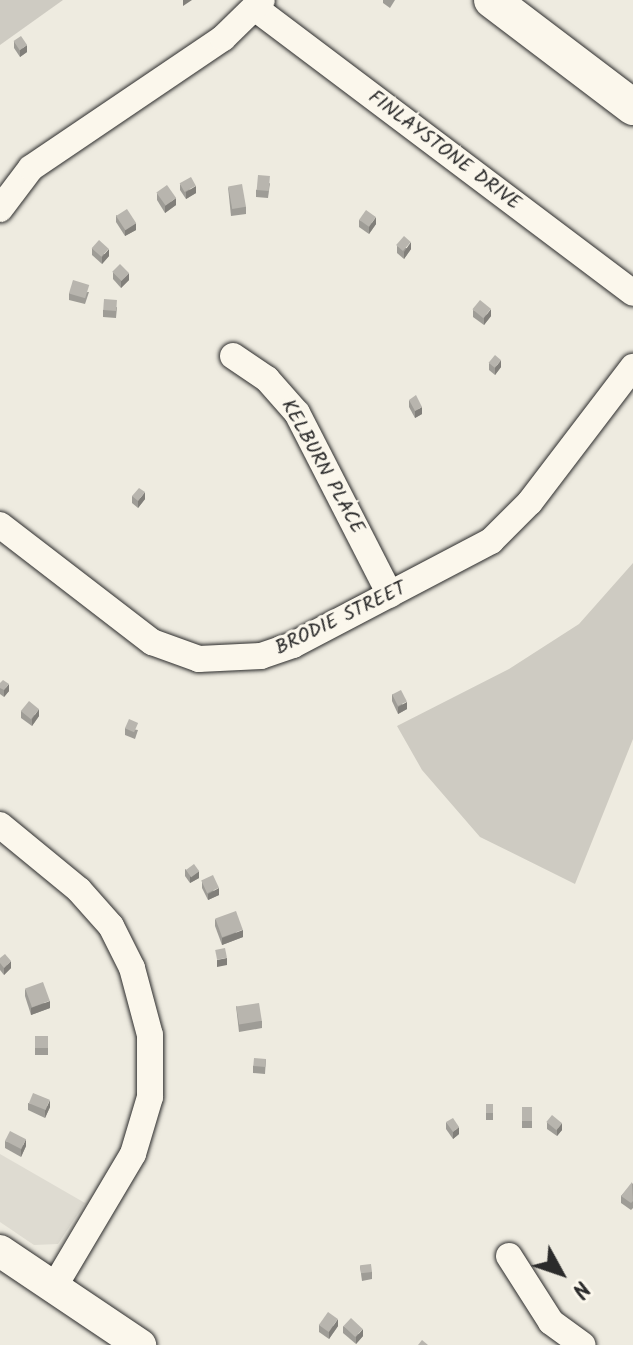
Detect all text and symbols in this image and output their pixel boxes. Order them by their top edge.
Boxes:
street label: FINLAYSTONE DRIVE [363,86,525,216]
street label: KELBURN PLACE [275,396,369,538]
street label: BRODIE STREET [272,577,410,661]
north arrow [521,1233,601,1313]
text: N [562,1272,598,1305]

